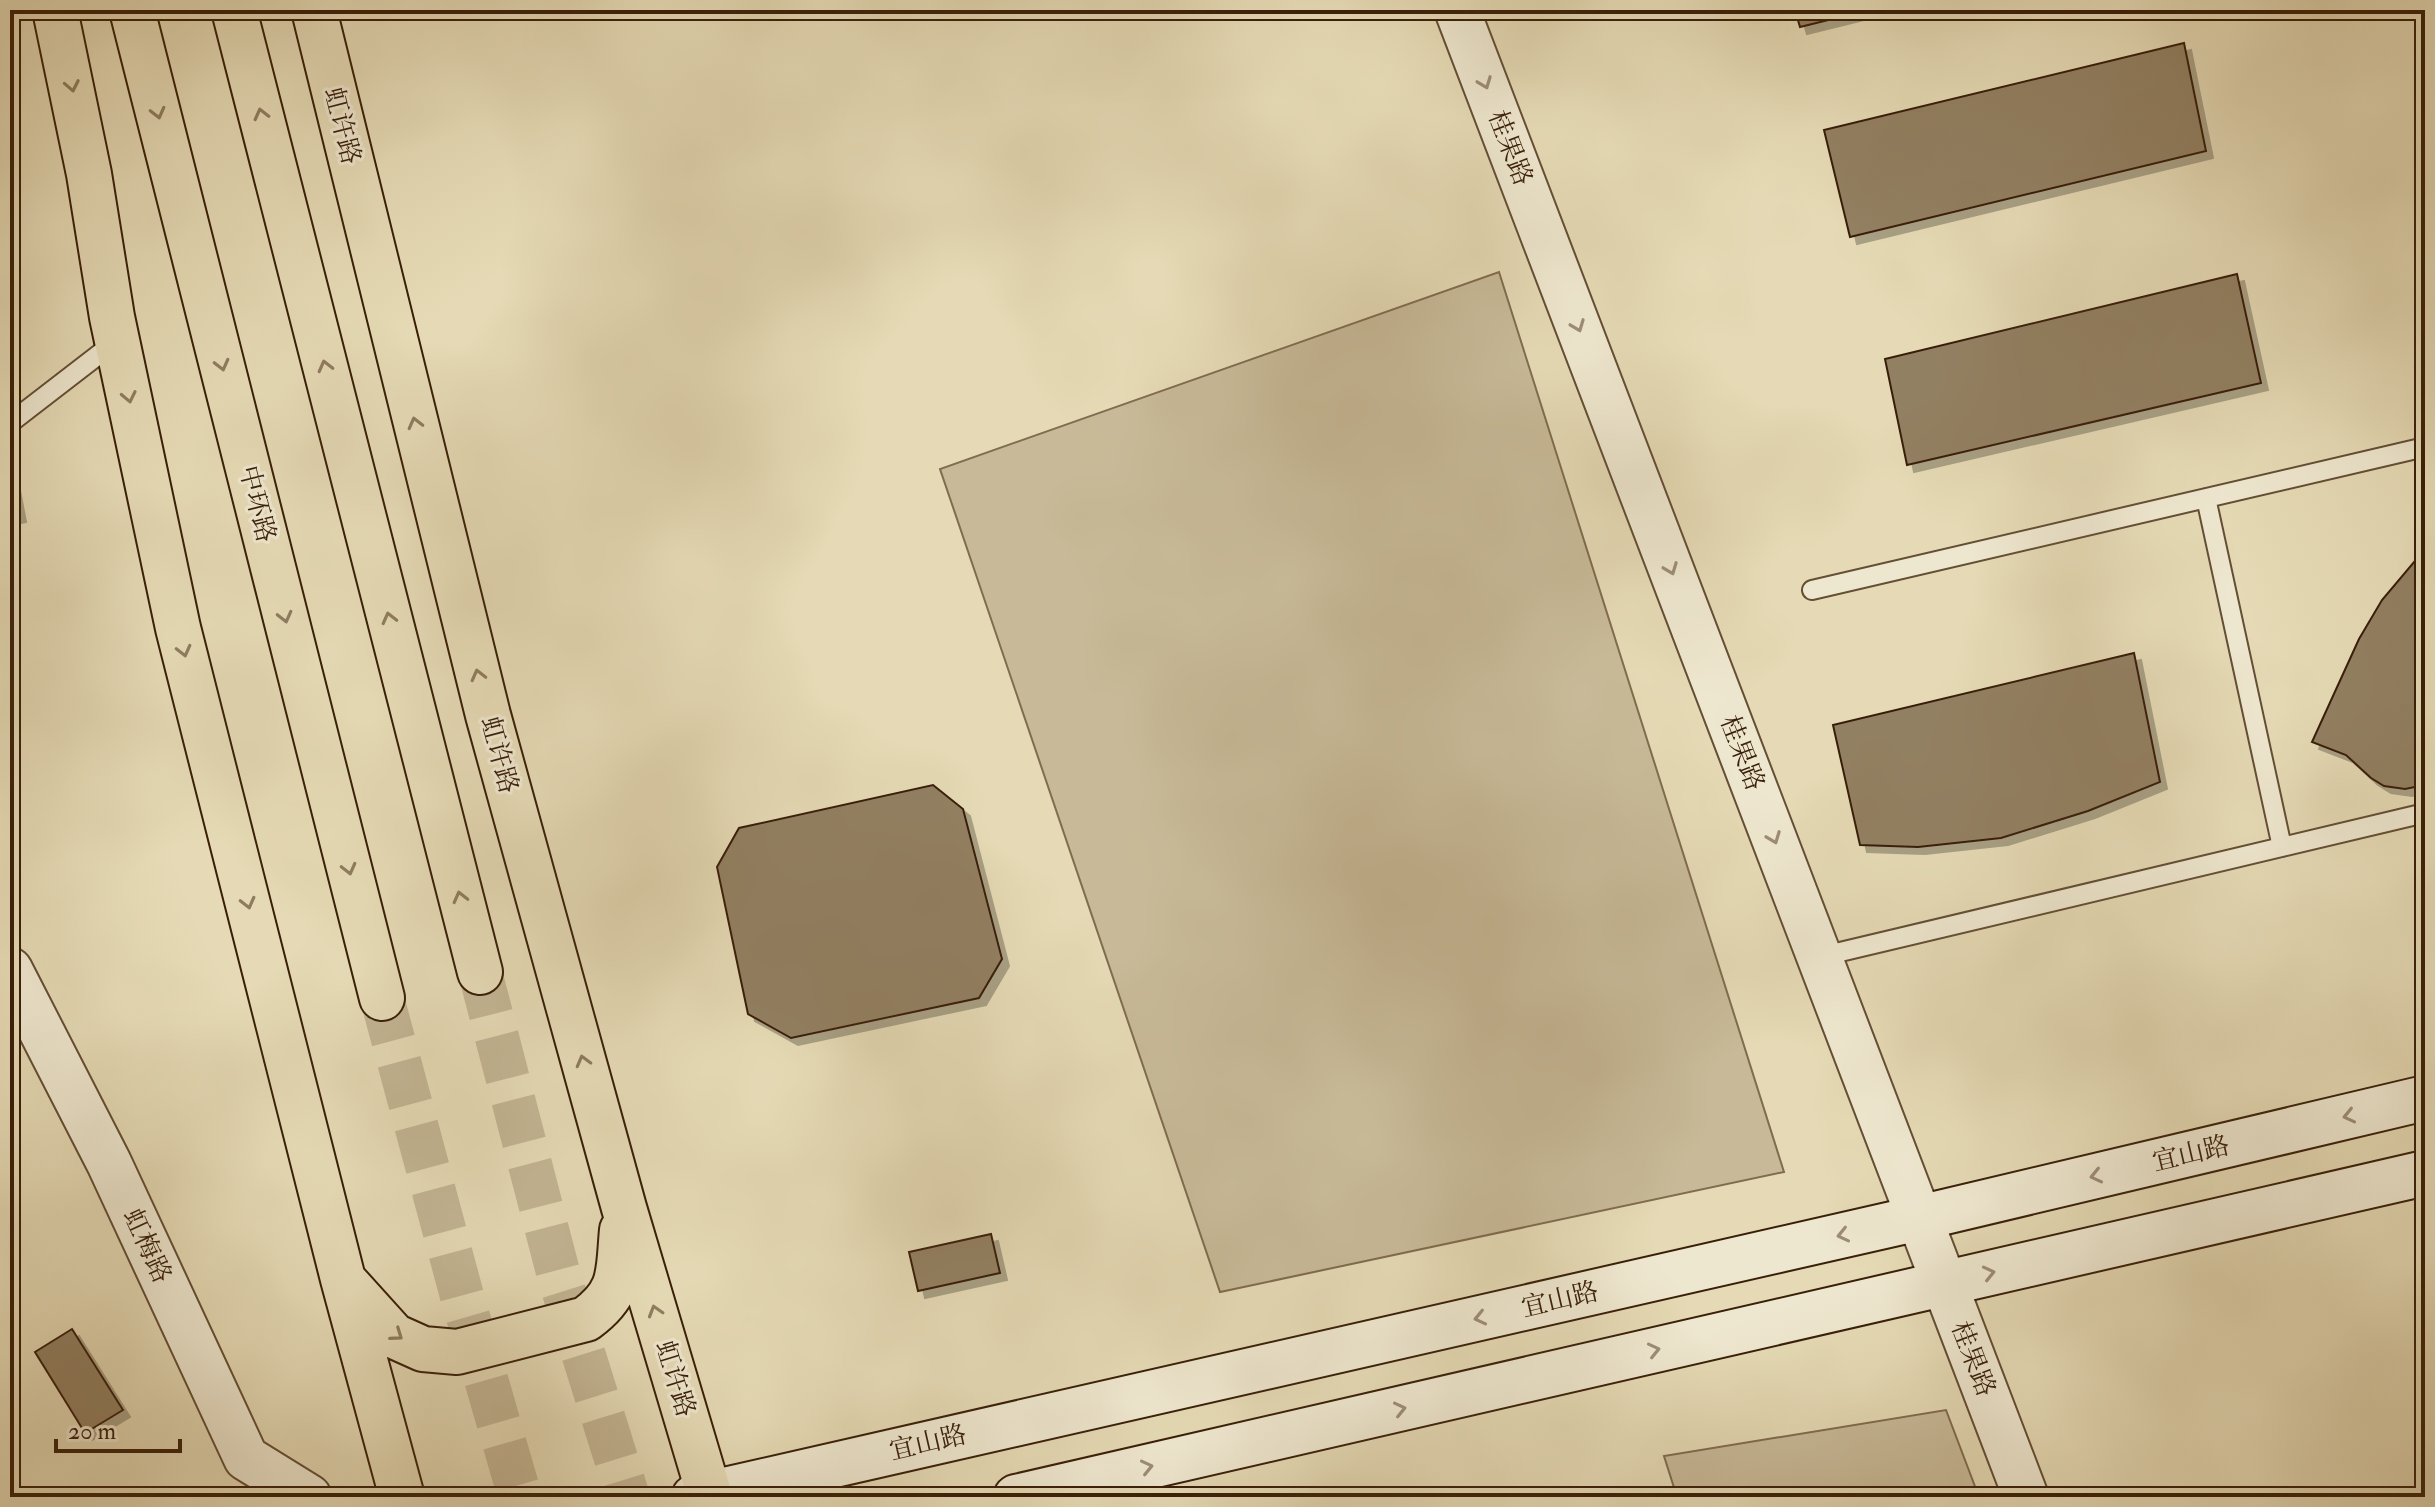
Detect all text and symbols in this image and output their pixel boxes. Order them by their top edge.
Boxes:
one-way arrow [1475,75,1492,89]
one-way arrow [63,79,80,93]
street label: 虹许路 [317,84,367,168]
one-way arrow [149,105,166,119]
street label: 桂果路 [1481,106,1539,190]
one-way arrow [253,107,270,121]
one-way arrow [1568,318,1585,332]
one-way arrow [212,357,229,371]
one-way arrow [318,359,335,373]
one-way arrow [120,390,137,403]
one-way arrow [407,417,424,430]
street label: 中环路 [232,462,282,546]
one-way arrow [1661,561,1678,575]
one-way arrow [276,610,293,623]
one-way arrow [382,611,399,625]
one-way arrow [174,644,191,658]
one-way arrow [470,669,487,683]
street label: 桂果路 [1713,711,1771,795]
street label: 虹许路 [473,713,525,797]
one-way arrow [1764,830,1781,844]
one-way arrow [340,862,357,875]
one-way arrow [453,890,470,904]
one-way arrow [238,896,255,910]
one-way arrow [576,1055,593,1069]
one-way arrow [2343,1107,2356,1124]
street label: 宜山路 [2149,1130,2233,1178]
one-way arrow [2090,1167,2103,1184]
street label: 虹梅路 [116,1204,178,1288]
one-way arrow [1837,1226,1850,1243]
one-way arrow [1982,1265,1995,1282]
street label: 宜山路 [1518,1276,1602,1324]
one-way arrow [648,1305,664,1318]
one-way arrow [1474,1309,1487,1326]
street label: 桂果路 [1944,1317,2002,1401]
one-way arrow [388,1325,403,1340]
street label: 虹许路 [648,1337,702,1421]
one-way arrow [1646,1342,1660,1359]
one-way arrow [1393,1401,1407,1418]
scale bar [56,1403,180,1453]
text: 20 m [68,1416,117,1447]
street label: 宜山路 [886,1419,970,1467]
one-way arrow [1140,1459,1153,1476]

